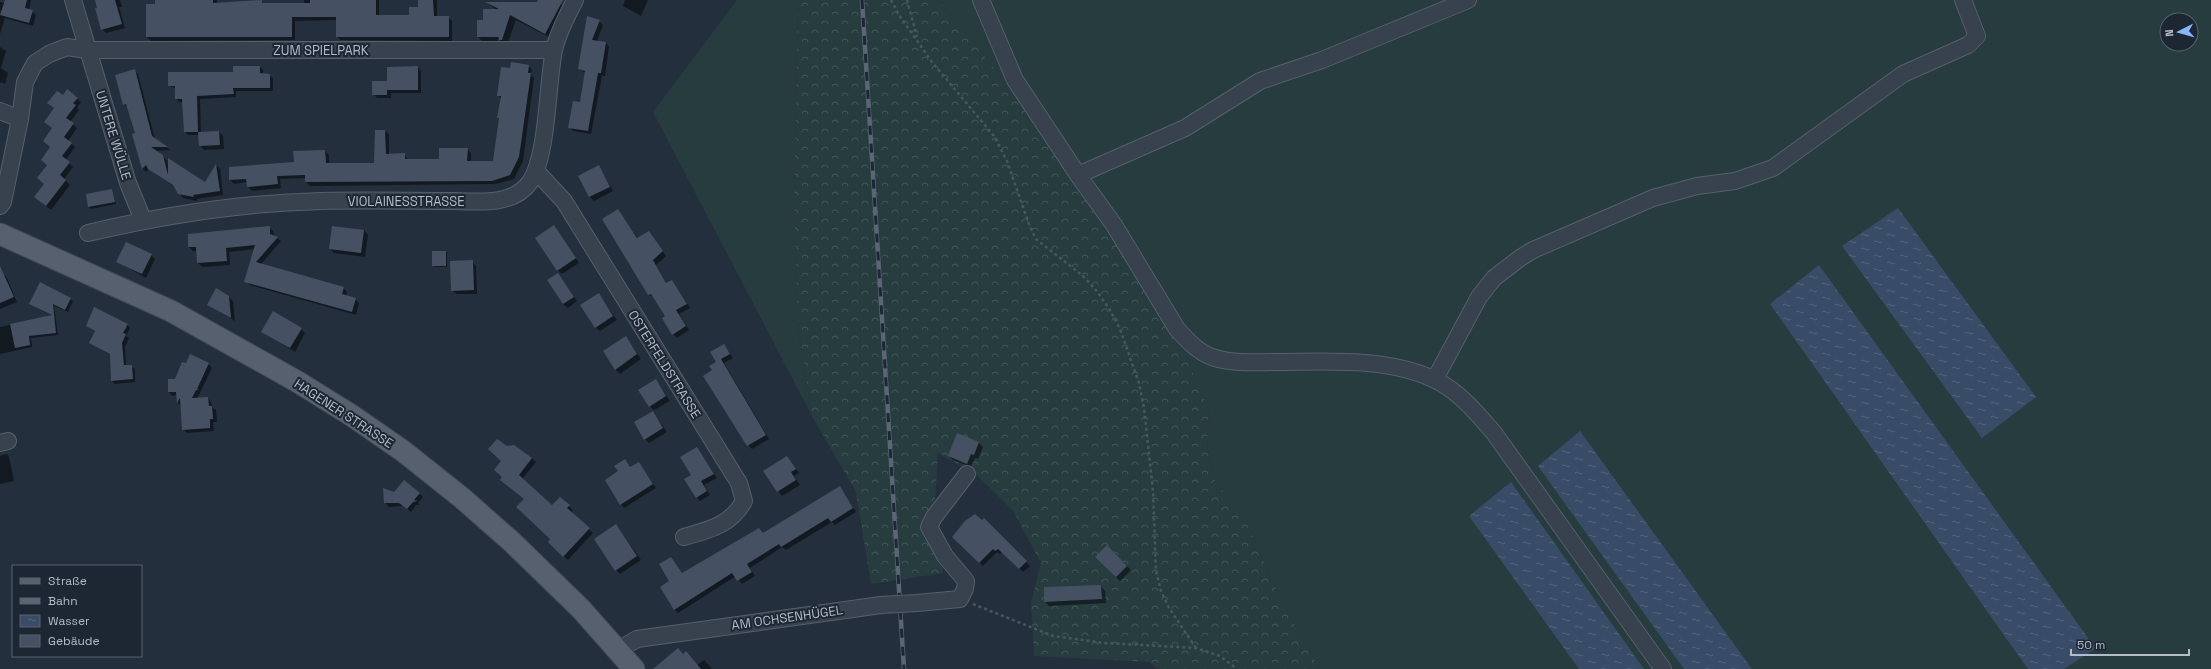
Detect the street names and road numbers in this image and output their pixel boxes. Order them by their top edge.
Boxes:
street label: ZUM SPIELPARK [273,42,369,59]
street label: UNTERE WÜLLE [92,88,135,182]
street label: VIOLAINESSTRASSE [347,193,465,210]
street label: OSTERFELDSTRASSE [624,307,705,421]
street label: HAGENER STRASSE [291,375,397,452]
street label: AM OCHSENHÜGEL [730,601,844,634]

